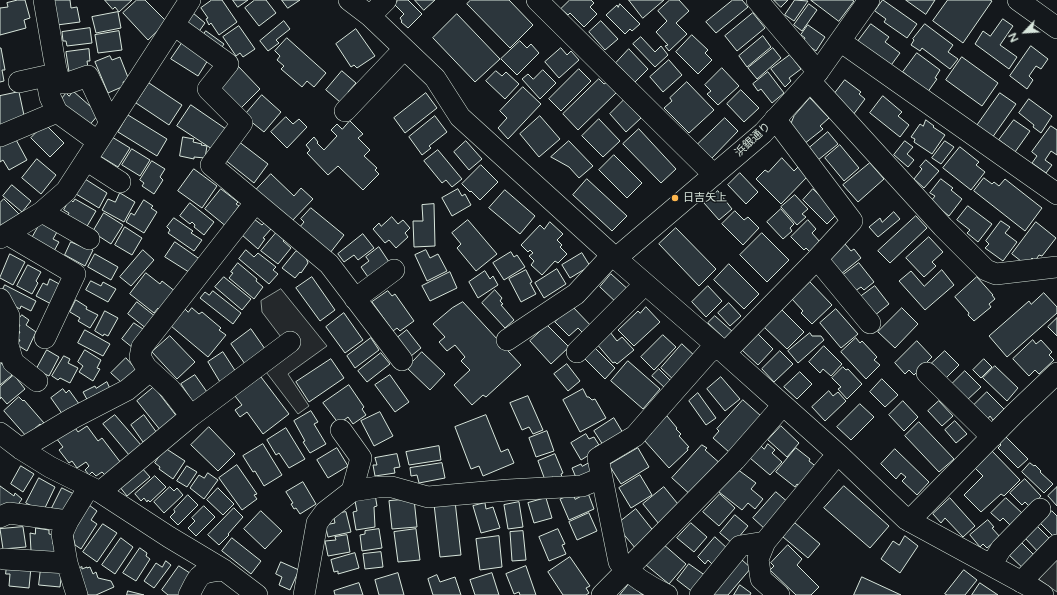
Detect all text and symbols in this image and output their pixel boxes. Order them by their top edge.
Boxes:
north arrow [1005,12,1045,52]
text: N [1006,31,1021,44]
street label: 浜銀通り [732,120,774,160]
place label: 日吉矢上 [683,191,727,205]
marker: 日吉矢上 [670,193,680,203]

